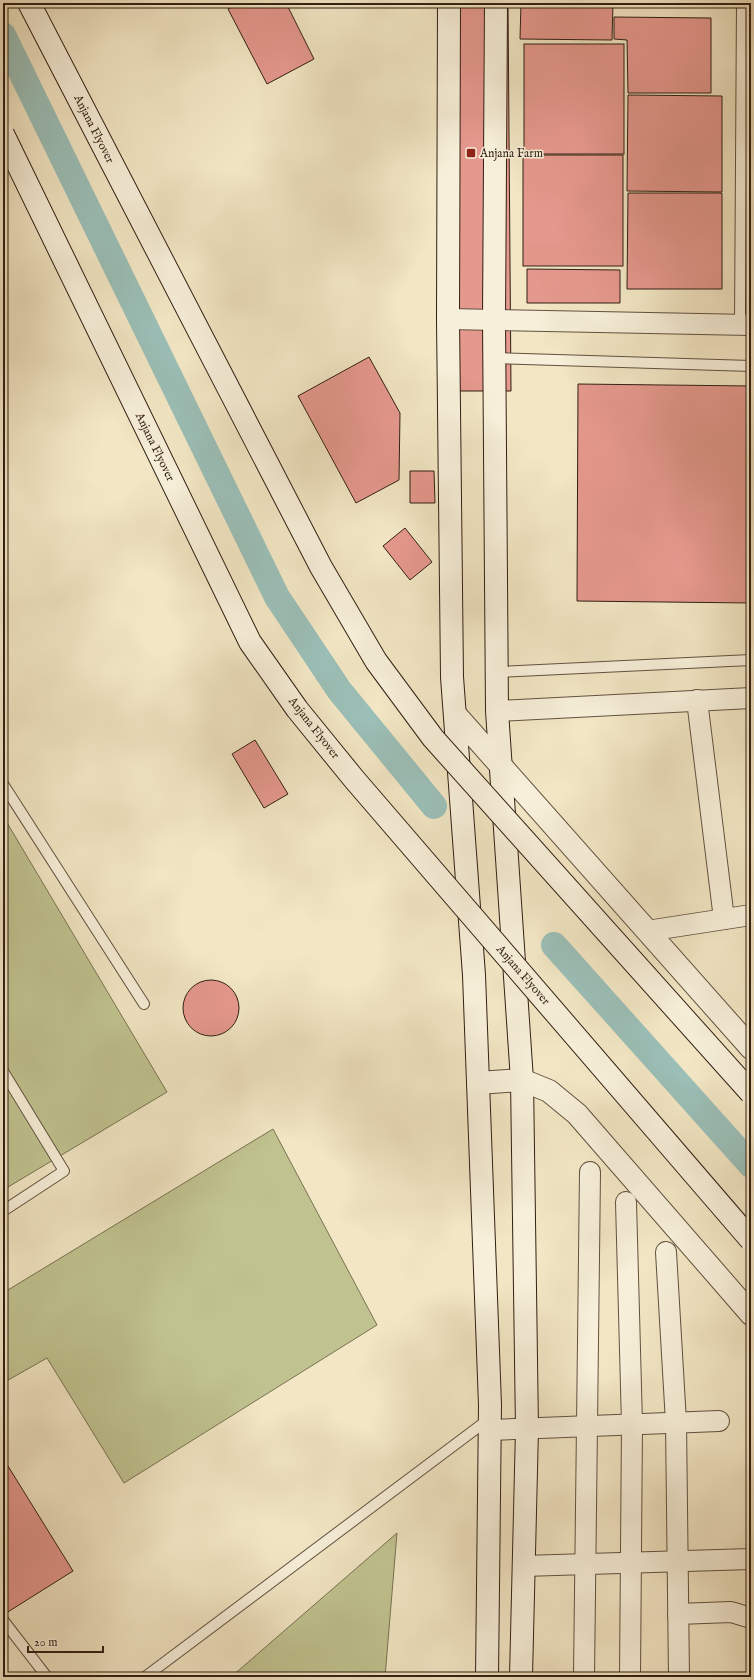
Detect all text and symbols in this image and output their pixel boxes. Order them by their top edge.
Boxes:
street label: Anjana Flyover [70,91,118,166]
place label: Anjana Farm [479,146,543,161]
marker: Anjana Farm [465,147,477,159]
street label: Anjana Flyover [131,409,178,484]
street label: Anjana Flyover [284,693,343,762]
street label: Anjana Flyover [492,941,554,1009]
scale bar [28,1628,103,1654]
text: 20 m [34,1635,57,1650]

